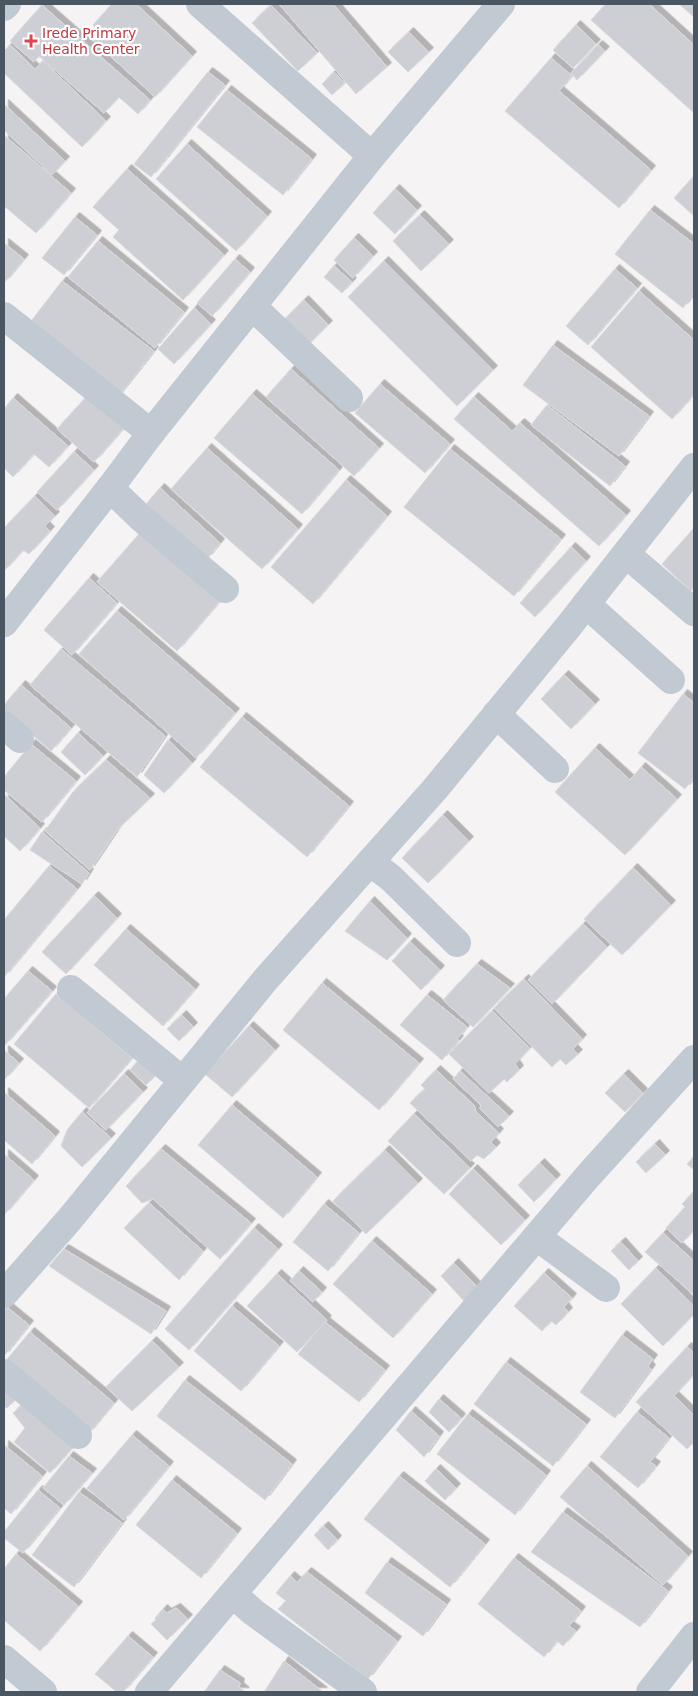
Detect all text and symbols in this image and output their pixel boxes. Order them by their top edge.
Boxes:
place label: Irede Primary Health Center [42,25,140,57]
marker: Irede Primary Health Center [24,34,38,48]

